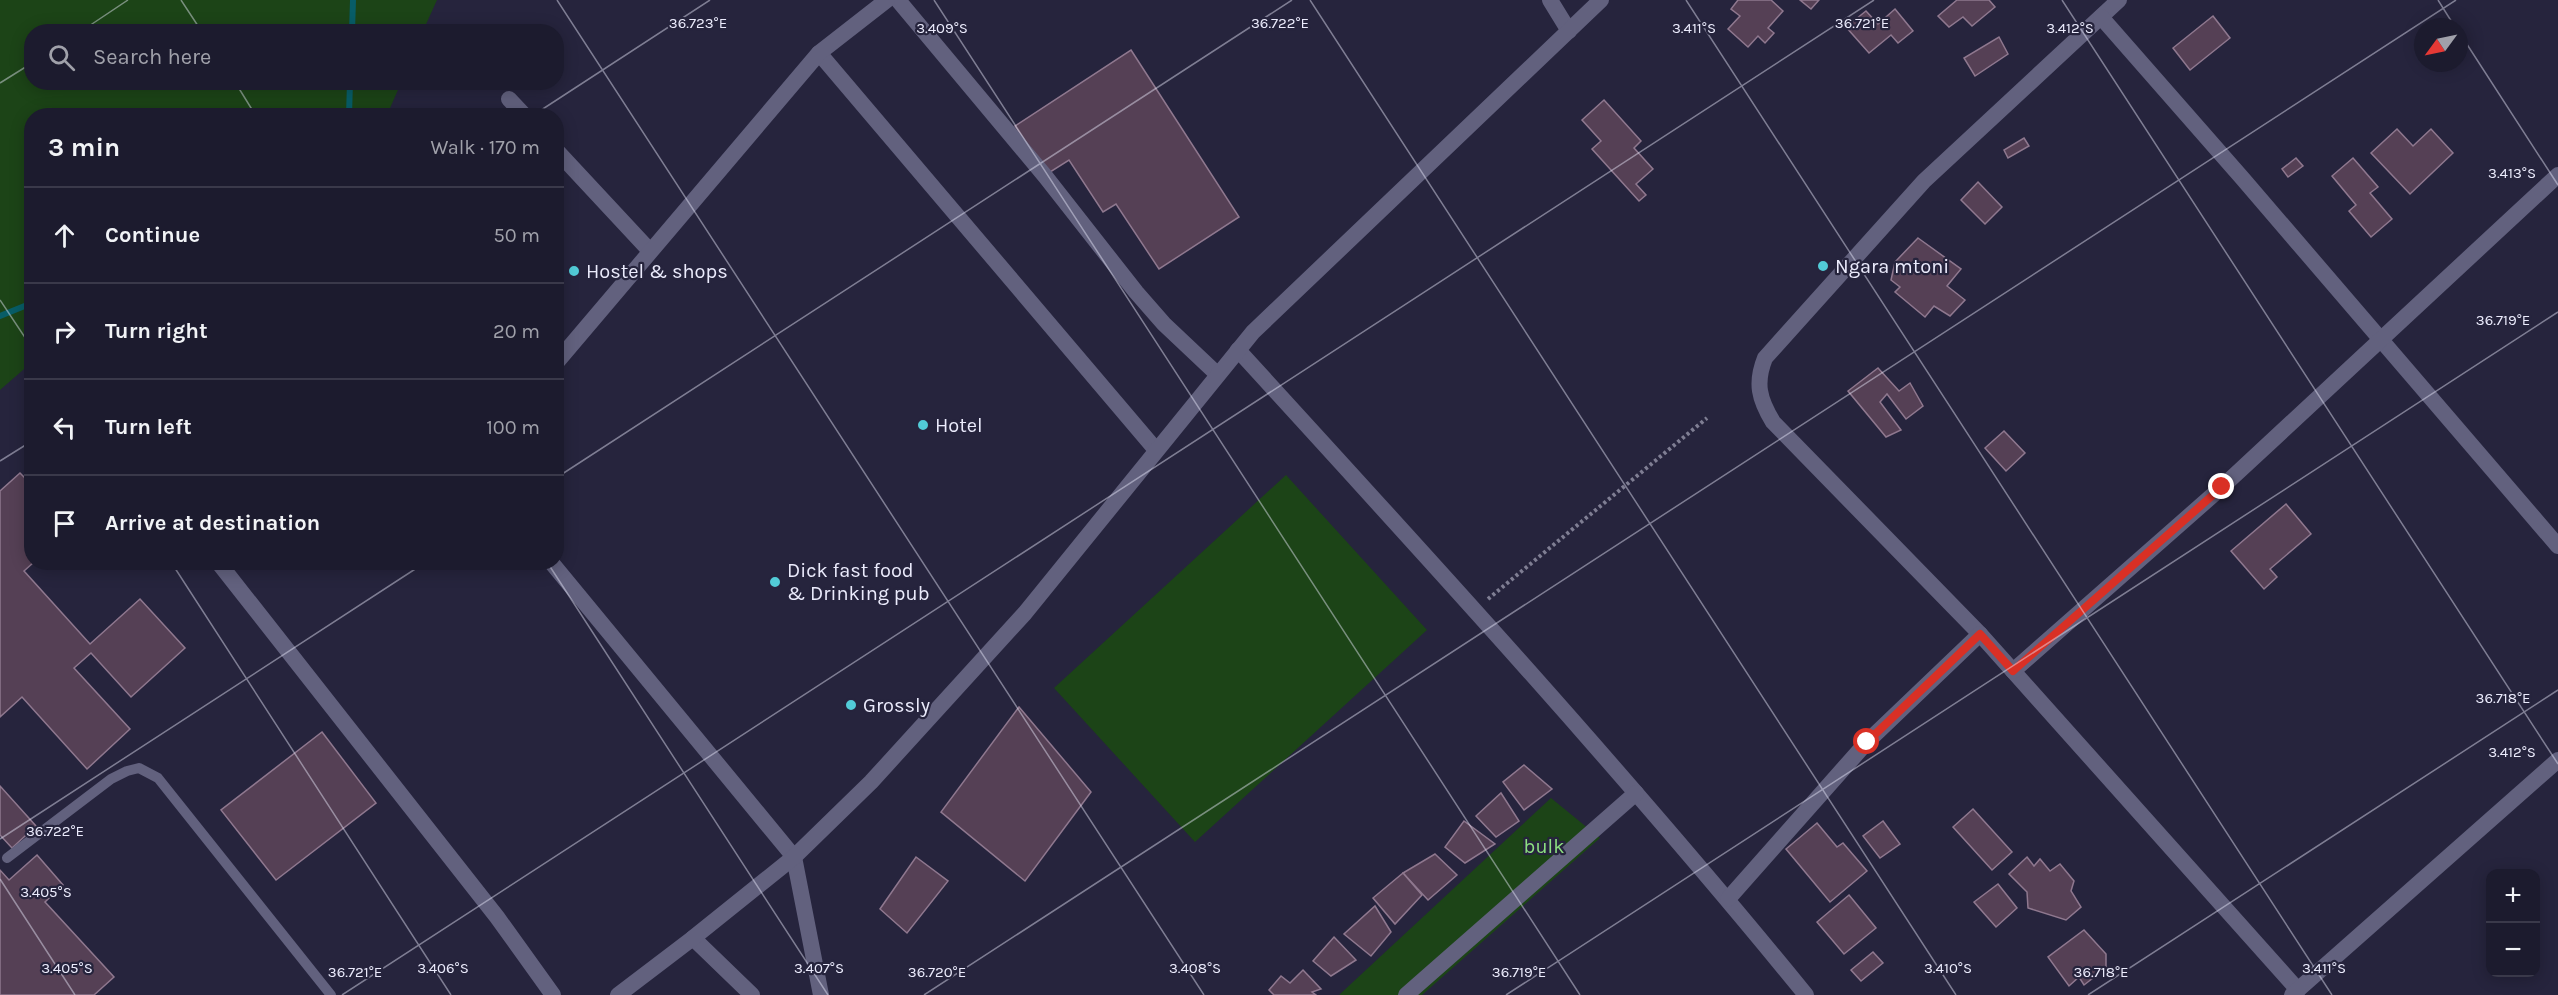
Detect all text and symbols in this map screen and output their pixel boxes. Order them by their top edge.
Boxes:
text: 36.723°E [669,14,727,32]
text: 36.722°E [1251,14,1309,32]
text: 36.721°E [1835,14,1889,32]
north arrow [2414,18,2468,72]
text: 3.409°S [916,19,968,37]
text: 3.411°S [1672,19,1716,37]
text: 3.412°S [2046,19,2094,37]
search box [24,24,564,90]
icon: search [45,41,78,74]
text: Search here [93,44,211,70]
text: 3 min [48,132,120,163]
text: Walk · 170 m [430,136,540,159]
text: 3.413°S [2488,164,2536,182]
icon: ahead [48,219,81,252]
text: Continue [105,222,200,248]
text: 50 m [493,224,540,247]
place label: Ngara mtoni [1835,255,1949,278]
marker: Ngara mtoni [1816,259,1830,273]
place label: Hostel & shops [586,260,728,283]
marker: Hostel & shops [567,264,581,278]
text: 36.719°E [2476,311,2530,329]
icon: right [48,315,81,348]
text: Turn right [105,318,208,344]
text: 20 m [493,320,540,343]
icon: left [48,411,81,444]
text: Turn left [105,414,192,440]
place label: Hotel [935,414,983,437]
text: 100 m [486,416,540,439]
marker: Hotel [916,418,930,432]
route end [2208,473,2234,499]
icon: arrive [48,507,81,540]
text: Arrive at destination [105,510,320,536]
place label: Dick fast food & Drinking pub [787,559,930,605]
marker: Dick fast food & Drinking pub [768,575,782,589]
text: 36.718°E [2476,689,2530,707]
place label: Grossly [863,694,930,717]
marker: Grossly [844,698,858,712]
route start [1853,728,1879,754]
text: 3.412°S [2488,743,2536,761]
text: 36.722°E [26,822,84,840]
park label: bulk [1524,835,1564,858]
map controls [2486,869,2540,977]
button: + [2486,869,2540,923]
text: 3.405°S [20,883,72,901]
button: − [2486,923,2540,977]
text: 3.405°S [41,959,93,977]
text: 3.406°S [417,959,469,977]
text: 3.407°S [794,959,844,977]
text: 3.408°S [1169,959,1221,977]
text: 3.410°S [1924,959,1972,977]
text: 3.411°S [2302,959,2346,977]
text: 36.721°E [328,963,382,981]
text: 36.720°E [908,963,966,981]
text: 36.719°E [1492,963,1546,981]
text: 36.718°E [2074,963,2128,981]

